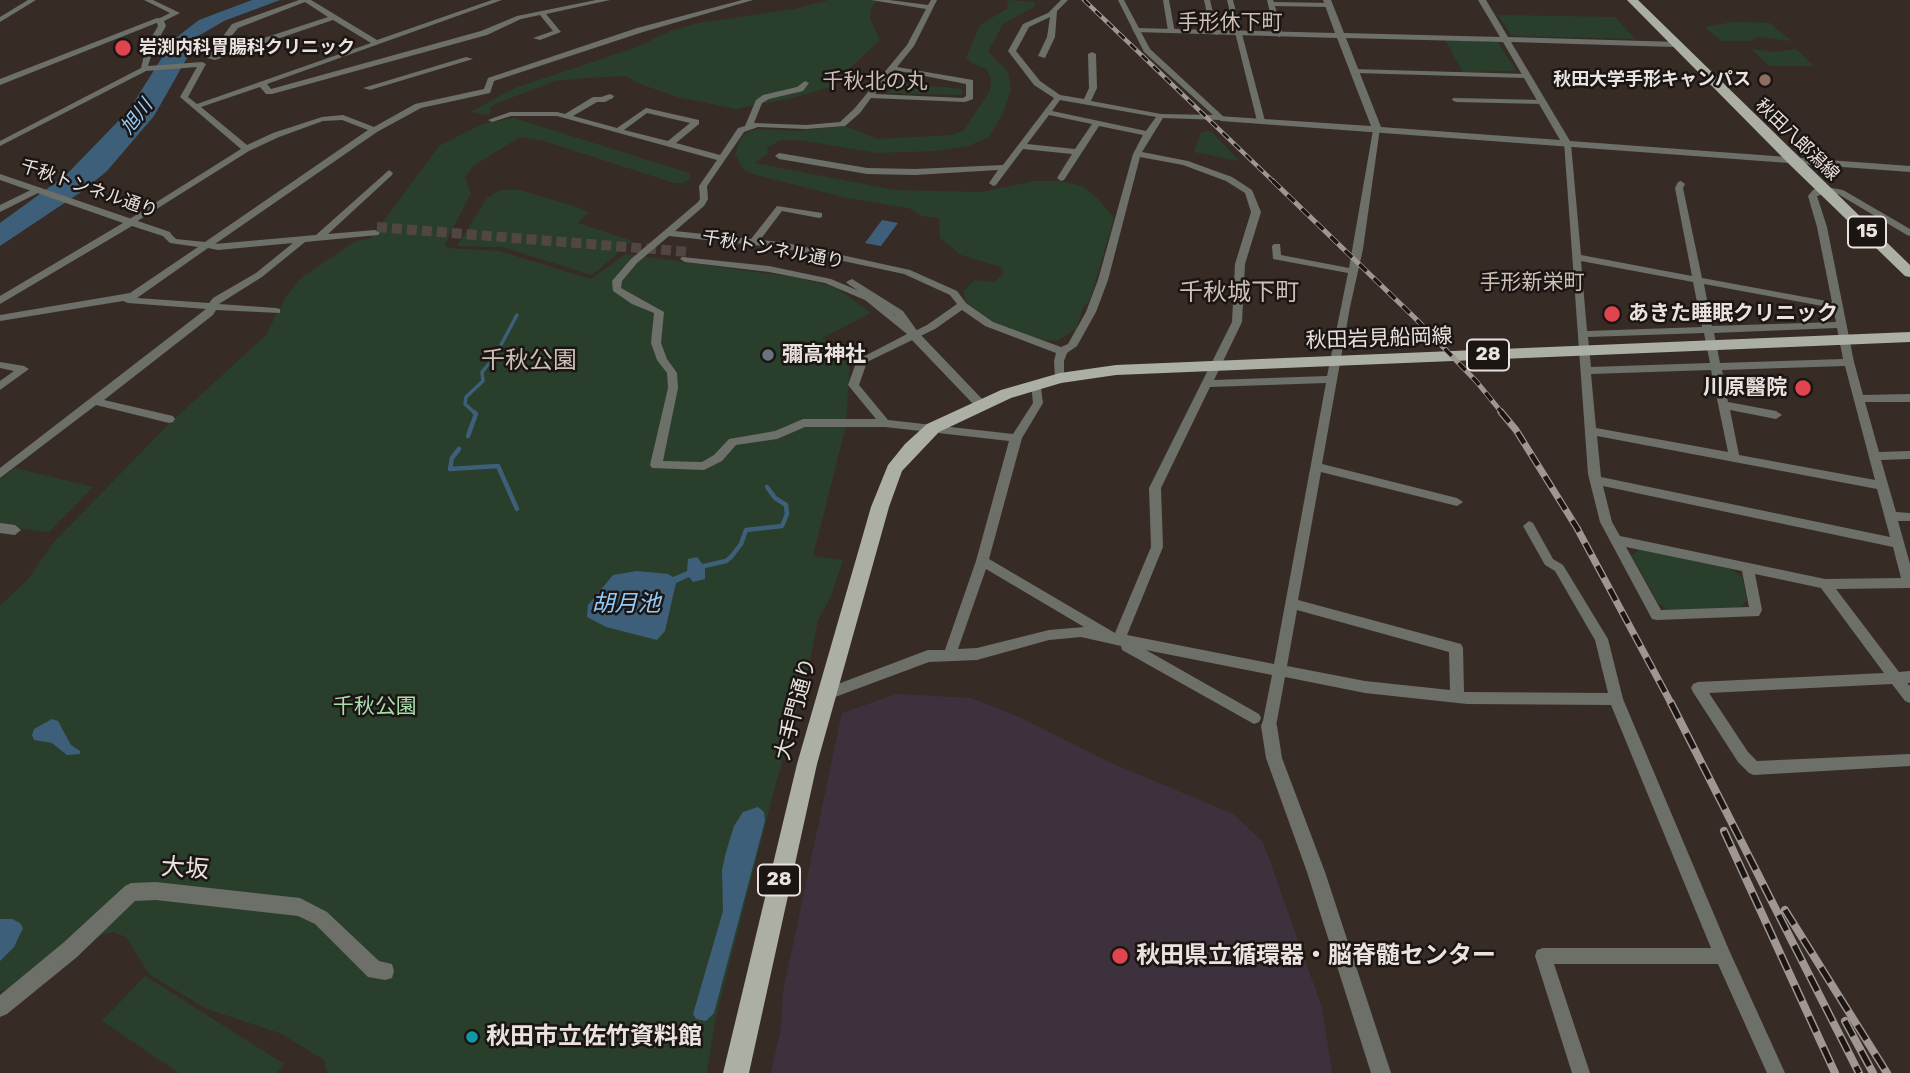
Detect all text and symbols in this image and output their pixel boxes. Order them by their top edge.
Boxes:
district label: 手形休下町 [1178,10,1282,36]
place label: 岩渕内科胃腸科クリニック [139,37,355,59]
marker: 岩渕内科胃腸科クリニック [113,38,133,58]
district label: 千秋北の丸 [823,69,927,95]
place label: 秋田大学手形キャンパス [1553,69,1751,91]
marker: 秋田大学手形キャンパス [1757,72,1773,88]
water label: 旭川 [116,95,158,139]
street label: 秋田八郎潟線 [1751,95,1843,185]
street label: 千秋トンネル通り [17,155,161,223]
road number: 15 [1848,216,1886,248]
street label: 千秋トンネル通り [700,227,846,273]
district label: 手形新栄町 [1480,270,1584,296]
district label: 千秋城下町 [1179,279,1299,307]
place label: あきた睡眠クリニック [1628,301,1838,327]
marker: あきた睡眠クリニック [1602,304,1622,324]
street label: 秋田岩見船岡線 [1305,324,1453,354]
road number: 28 [1467,340,1509,370]
place label: 彌高神社 [782,342,866,368]
district label: 千秋公園 [481,347,577,375]
marker: 彌高神社 [760,347,776,363]
place label: 川原醫院 [1703,375,1787,401]
marker: 川原醫院 [1793,378,1813,398]
water label: 胡月池 [592,590,660,618]
street label: 大手門通り [770,655,822,763]
park label: 千秋公園 [333,694,417,720]
street label: 大坂 [160,853,210,885]
road number: 28 [758,864,800,895]
place label: 秋田県立循環器・脳脊髄センター [1136,942,1496,970]
marker: 秋田県立循環器・脳脊髄センター [1110,946,1130,966]
place label: 秋田市立佐竹資料館 [486,1023,702,1051]
marker: 秋田市立佐竹資料館 [464,1029,480,1045]

